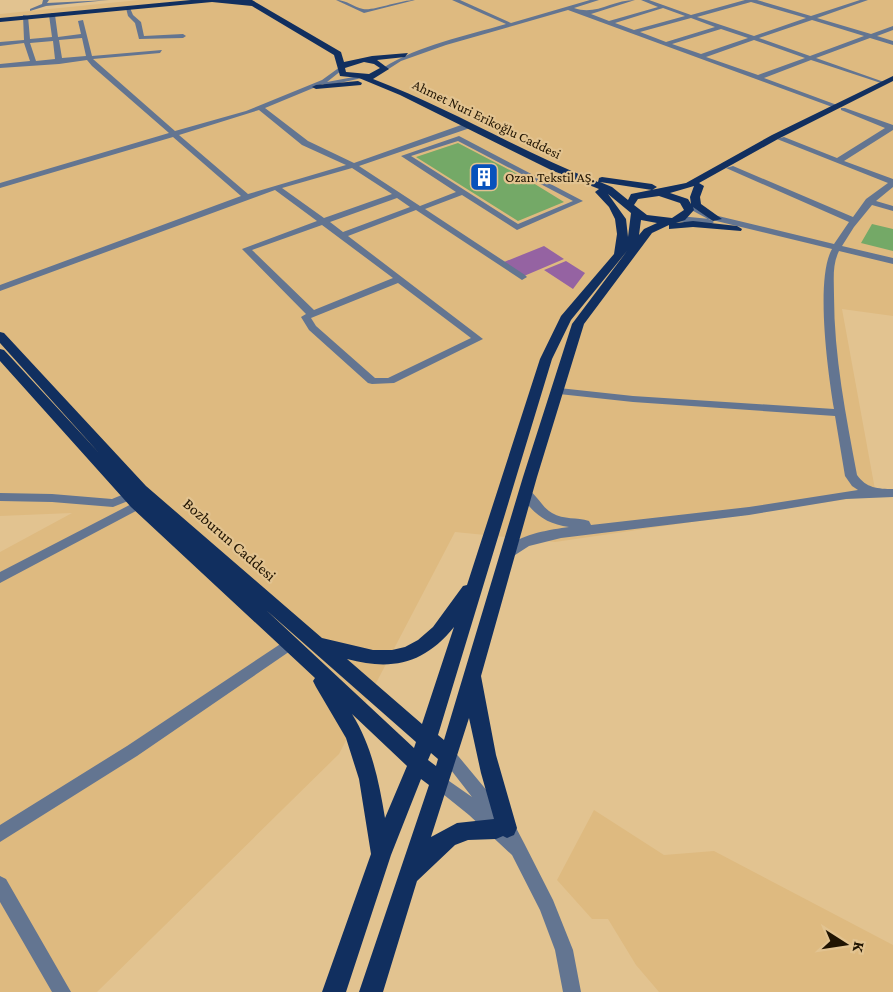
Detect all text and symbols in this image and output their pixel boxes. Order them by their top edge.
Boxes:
street label: Ahmet Nuri Erikoğlu Caddesi [410,76,564,162]
building icon: Ozan Tekstil AŞ. [468,161,500,193]
place label: Ozan Tekstil AŞ. [505,169,594,185]
street label: Bozburun Caddesi [180,495,279,584]
north arrow [815,914,875,974]
text: K [850,940,869,955]

